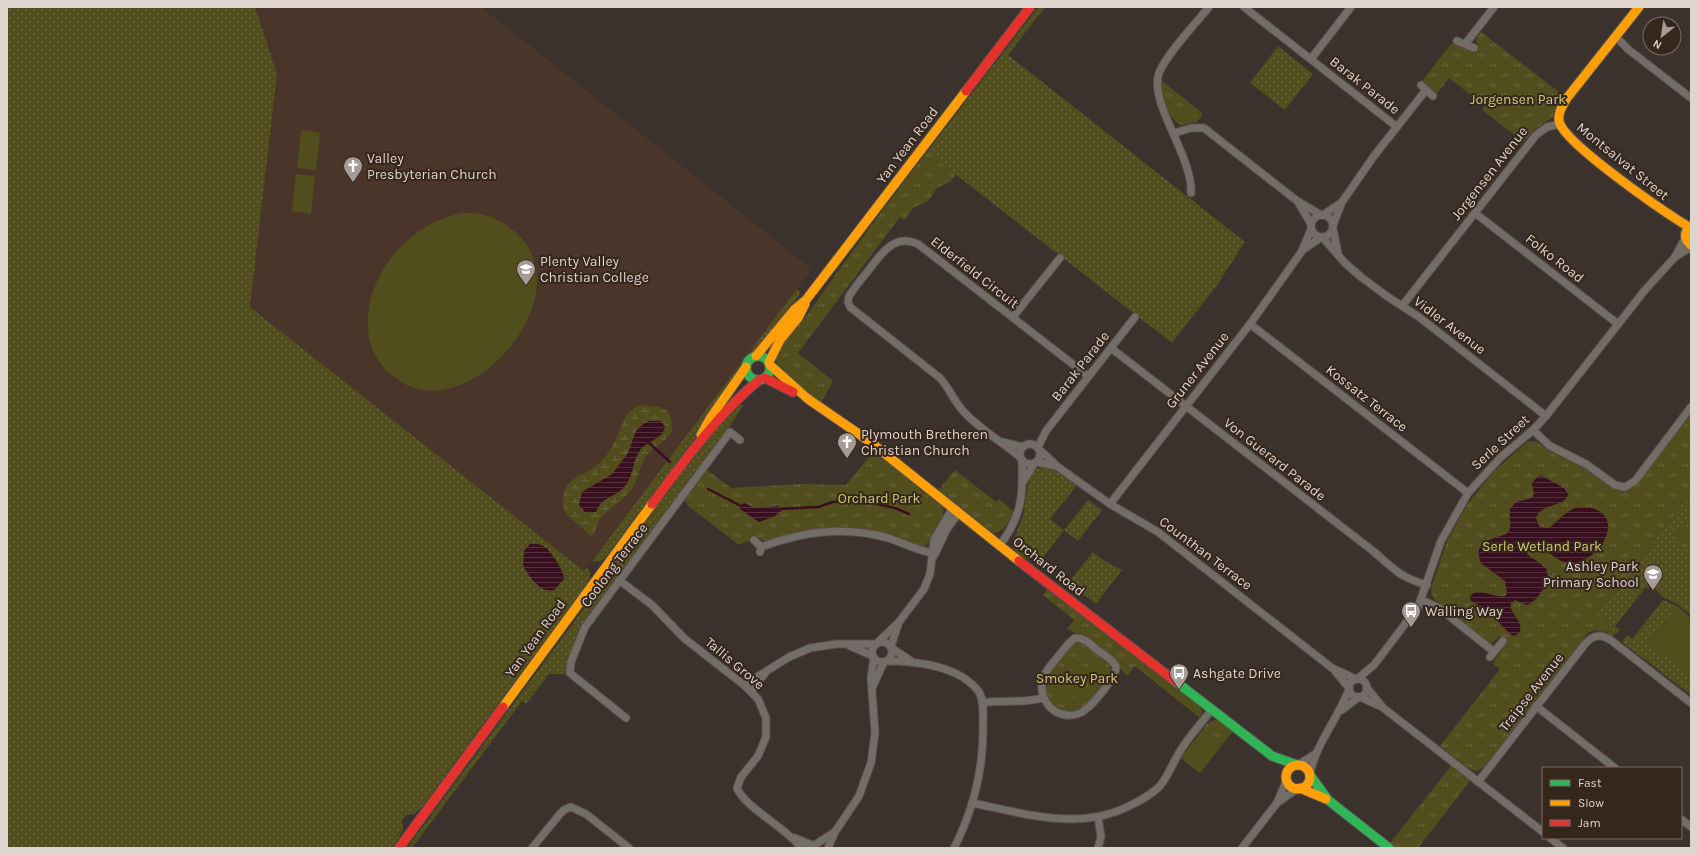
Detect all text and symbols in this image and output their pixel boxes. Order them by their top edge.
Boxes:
north arrow [1642,16,1682,56]
text: N [1651,37,1664,52]
street label: Barak Parade [1326,53,1403,118]
park label: Jorgensen Park [1470,91,1566,108]
street label: Yan Yean Road [873,103,942,187]
street label: Montsalvat Street [1573,119,1672,204]
street label: Jorgensen Avenue [1448,123,1531,223]
place label: Valley Presbyterian Church [367,150,497,183]
church icon: Valley Presbyterian Church [342,155,364,183]
street label: Folko Road [1522,230,1587,287]
street label: Elderfield Circuit [927,233,1022,312]
place label: Plenty Valley Christian College [540,253,649,286]
school or university icon: Plenty Valley Christian College [515,258,537,286]
street label: Vidler Avenue [1410,293,1489,358]
street label: Barak Parade [1048,328,1113,405]
street label: Gruner Avenue [1162,329,1233,412]
street label: Kossatz Terrace [1322,361,1411,436]
street label: Serle Street [1468,411,1533,474]
street label: Von Guerard Parade [1220,414,1329,504]
place label: Plymouth Bretheren Christian Church [861,426,988,459]
church icon: Plymouth Bretheren Christian Church [836,431,858,459]
park label: Orchard Park [838,490,920,507]
street label: Counthan Terrace [1156,513,1255,594]
street label: Coolong Terrace [577,520,651,611]
street label: Orchard Road [1009,533,1088,600]
park label: Serle Wetland Park [1482,538,1602,555]
place label: Ashley Park Primary School [1543,558,1639,591]
school or university icon: Ashley Park Primary School [1642,563,1664,591]
street label: Yan Yean Road [501,596,569,680]
bus stop icon: Walling Way [1400,600,1422,628]
place label: Walling Way [1425,603,1503,620]
street label: Tallis Grove [702,634,768,693]
street label: Traipse Avenue [1495,650,1567,735]
bus stop icon: Ashgate Drive [1168,662,1190,690]
place label: Ashgate Drive [1193,665,1281,682]
park label: Smokey Park [1036,670,1118,687]
legend [1542,767,1682,839]
text: Fast [1578,776,1602,790]
text: Slow [1578,796,1604,810]
text: Jam [1578,816,1601,830]

